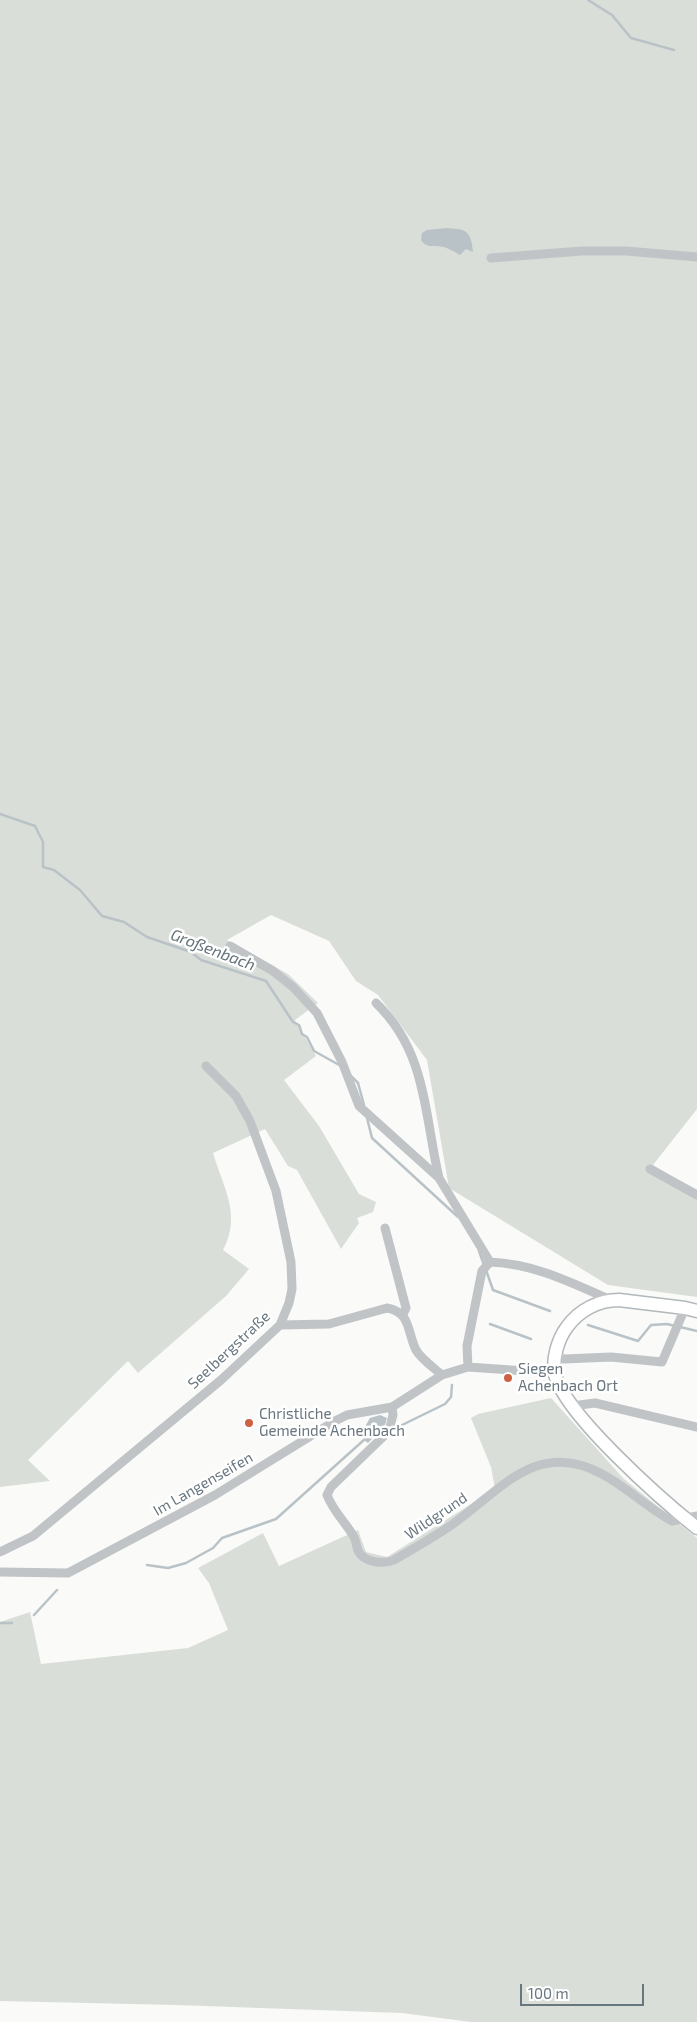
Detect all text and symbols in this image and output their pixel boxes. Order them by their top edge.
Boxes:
water label: Großenbach [168,925,258,975]
street label: Seelbergstraße [184,1307,274,1393]
place label: Siegen Achenbach Ort [518,1360,618,1395]
marker: Siegen Achenbach Ort [502,1372,514,1384]
place label: Christliche Gemeinde Achenbach [259,1405,405,1440]
marker: Christliche Gemeinde Achenbach [243,1417,255,1429]
street label: Im Langenseifen [150,1448,256,1520]
street label: Wildgrund [401,1489,471,1543]
scale bar [522,1974,646,2006]
text: 100 m [528,1984,569,2002]

